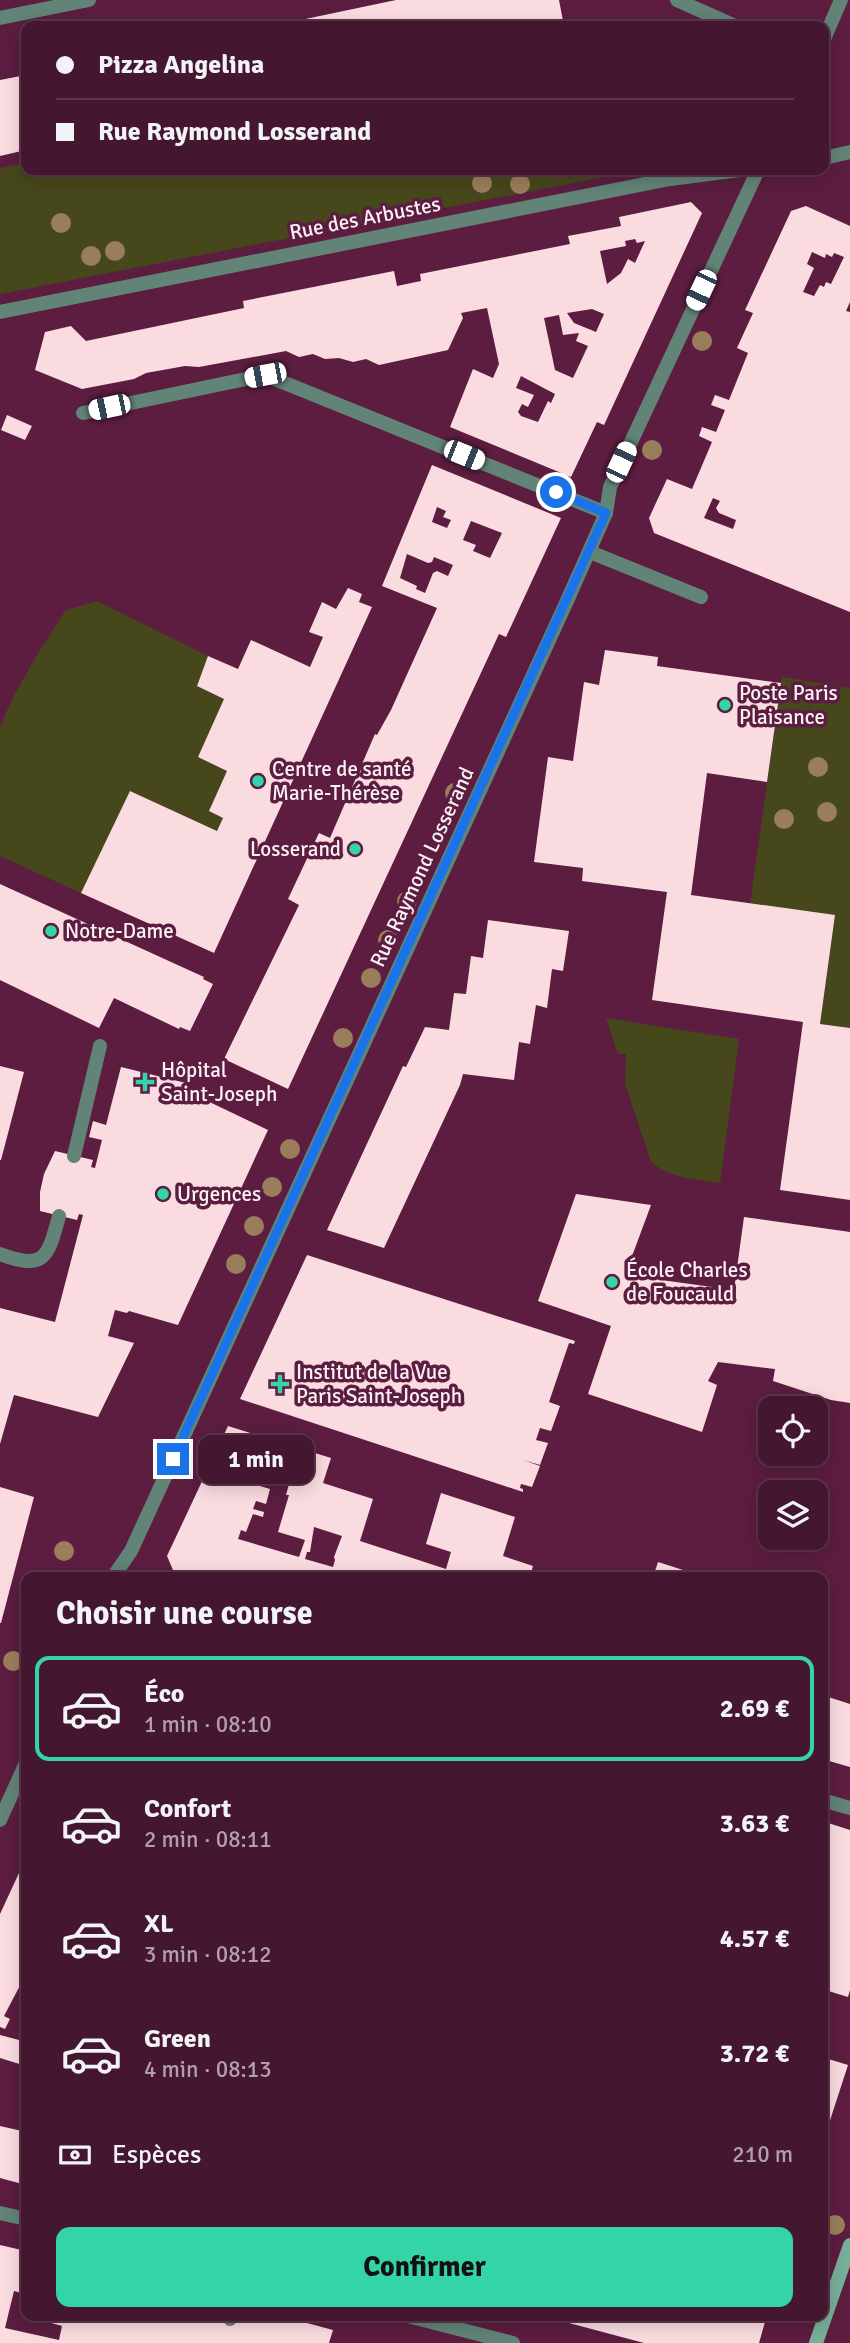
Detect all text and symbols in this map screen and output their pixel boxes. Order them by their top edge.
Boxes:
text: Pizza Angelina [98,49,264,81]
text: Rue Raymond Losserand [98,116,371,148]
street label: Rue des Arbustes [287,191,443,245]
car [683,267,720,313]
car [243,361,288,389]
car [87,392,132,422]
car [441,437,488,473]
car [603,439,640,485]
route start [540,476,572,508]
place label: Poste Paris Plaisance [739,680,838,730]
marker: Poste Paris Plaisance [717,697,733,713]
place label: Centre de santé Marie-Thérèse [272,756,412,806]
street label: Rue Raymond Losserand [364,763,480,971]
marker: Centre de santé Marie-Thérèse [250,773,266,789]
place label: Losserand [250,836,341,862]
marker: Losserand [347,841,363,857]
place label: Notre-Dame [65,918,174,944]
marker: Notre-Dame [43,923,59,939]
place label: Hôpital Saint-Joseph [161,1057,277,1107]
marker: Hôpital Saint-Joseph [135,1072,155,1092]
place label: Urgences [177,1181,261,1207]
marker: Urgences [155,1186,171,1202]
place label: École Charles de Foucauld [626,1257,748,1307]
marker: École Charles de Foucauld [604,1274,620,1290]
place label: Institut de la Vue Paris Saint-Joseph [296,1359,462,1409]
marker: Institut de la Vue Paris Saint-Joseph [270,1374,290,1394]
map controls [758,1396,828,1550]
button: locate [758,1396,828,1466]
callout: 1 min [198,1434,313,1484]
route end [157,1443,189,1475]
text: 1 min [228,1445,284,1474]
button: layers [758,1480,828,1550]
text: Choisir une course [56,1594,313,1633]
icon: car [60,1677,123,1740]
text: Éco [144,1678,184,1710]
text: 2.69 € [720,1693,789,1725]
text: 1 min · 08:10 [144,1710,272,1739]
icon: car [60,1792,123,1855]
text: Confort [144,1793,231,1825]
text: 3.63 € [720,1808,789,1840]
text: 2 min · 08:11 [144,1825,272,1854]
icon: car [60,1907,123,1970]
text: XL [144,1908,174,1940]
text: 4.57 € [720,1923,789,1955]
text: 3 min · 08:12 [144,1940,272,1969]
icon: car [60,2022,123,2085]
text: Green [144,2023,211,2055]
text: 3.72 € [720,2038,789,2070]
text: 4 min · 08:13 [144,2055,272,2084]
icon: cash [56,2136,94,2174]
text: Espèces [112,2139,201,2171]
text: 210 m [732,2140,793,2169]
button: Confirmer [56,2227,793,2307]

